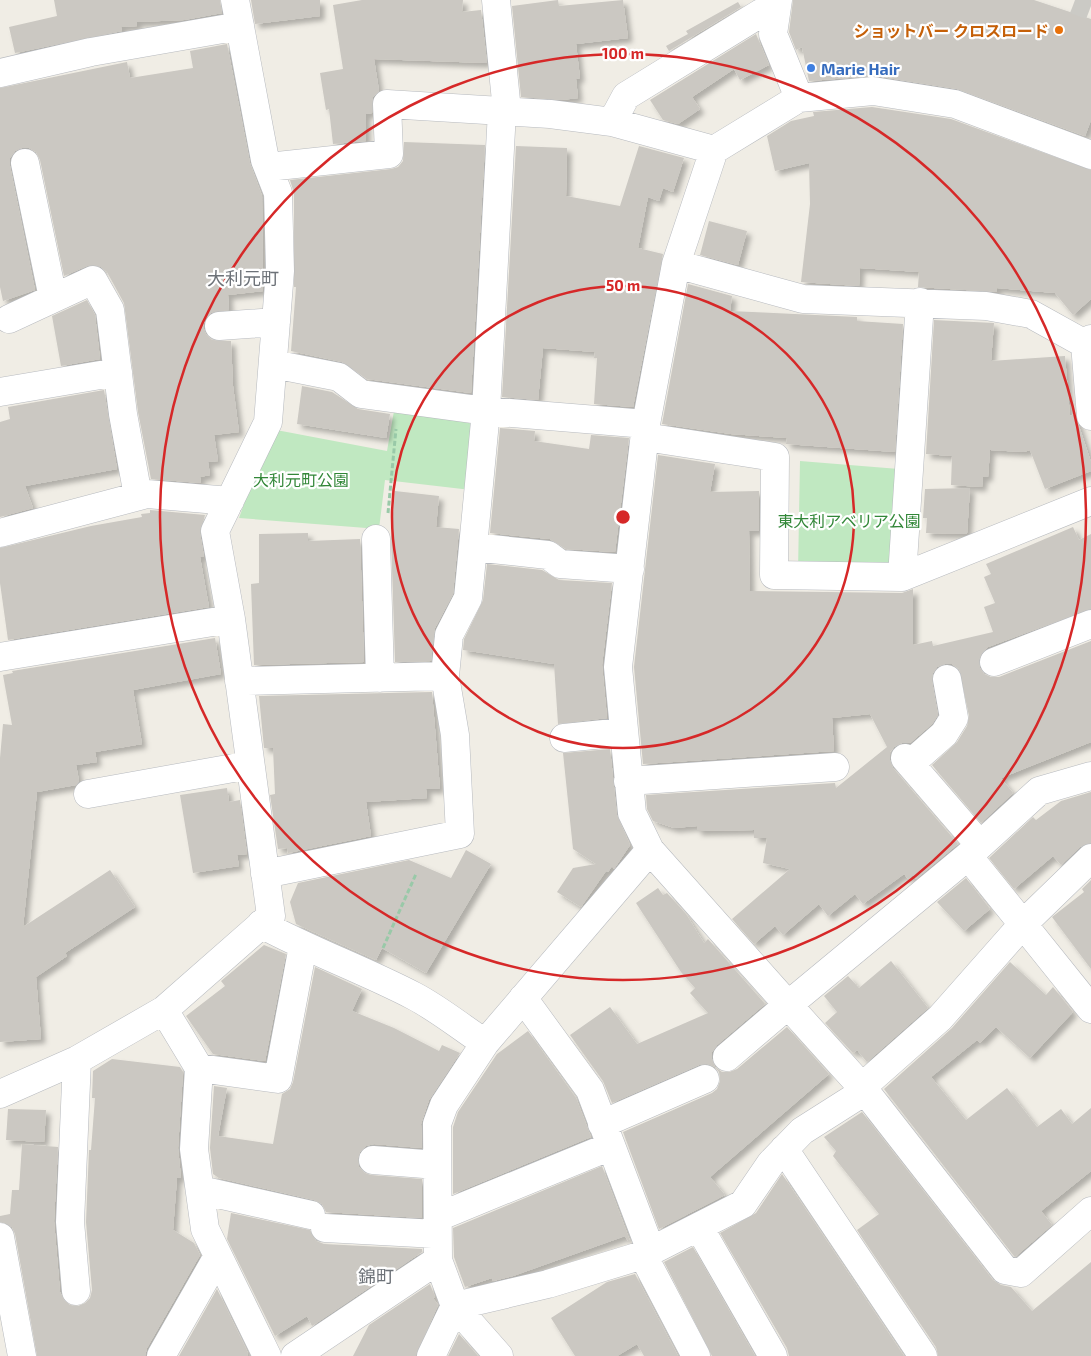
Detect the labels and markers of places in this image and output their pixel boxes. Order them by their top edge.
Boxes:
place label: ショットバー クロスロード [854,21,1049,40]
marker: ショットバー クロスロード [1053,24,1065,36]
place label: Marie Hair [821,59,900,78]
marker: Marie Hair [805,62,817,74]
centre of rings [614,508,632,526]

